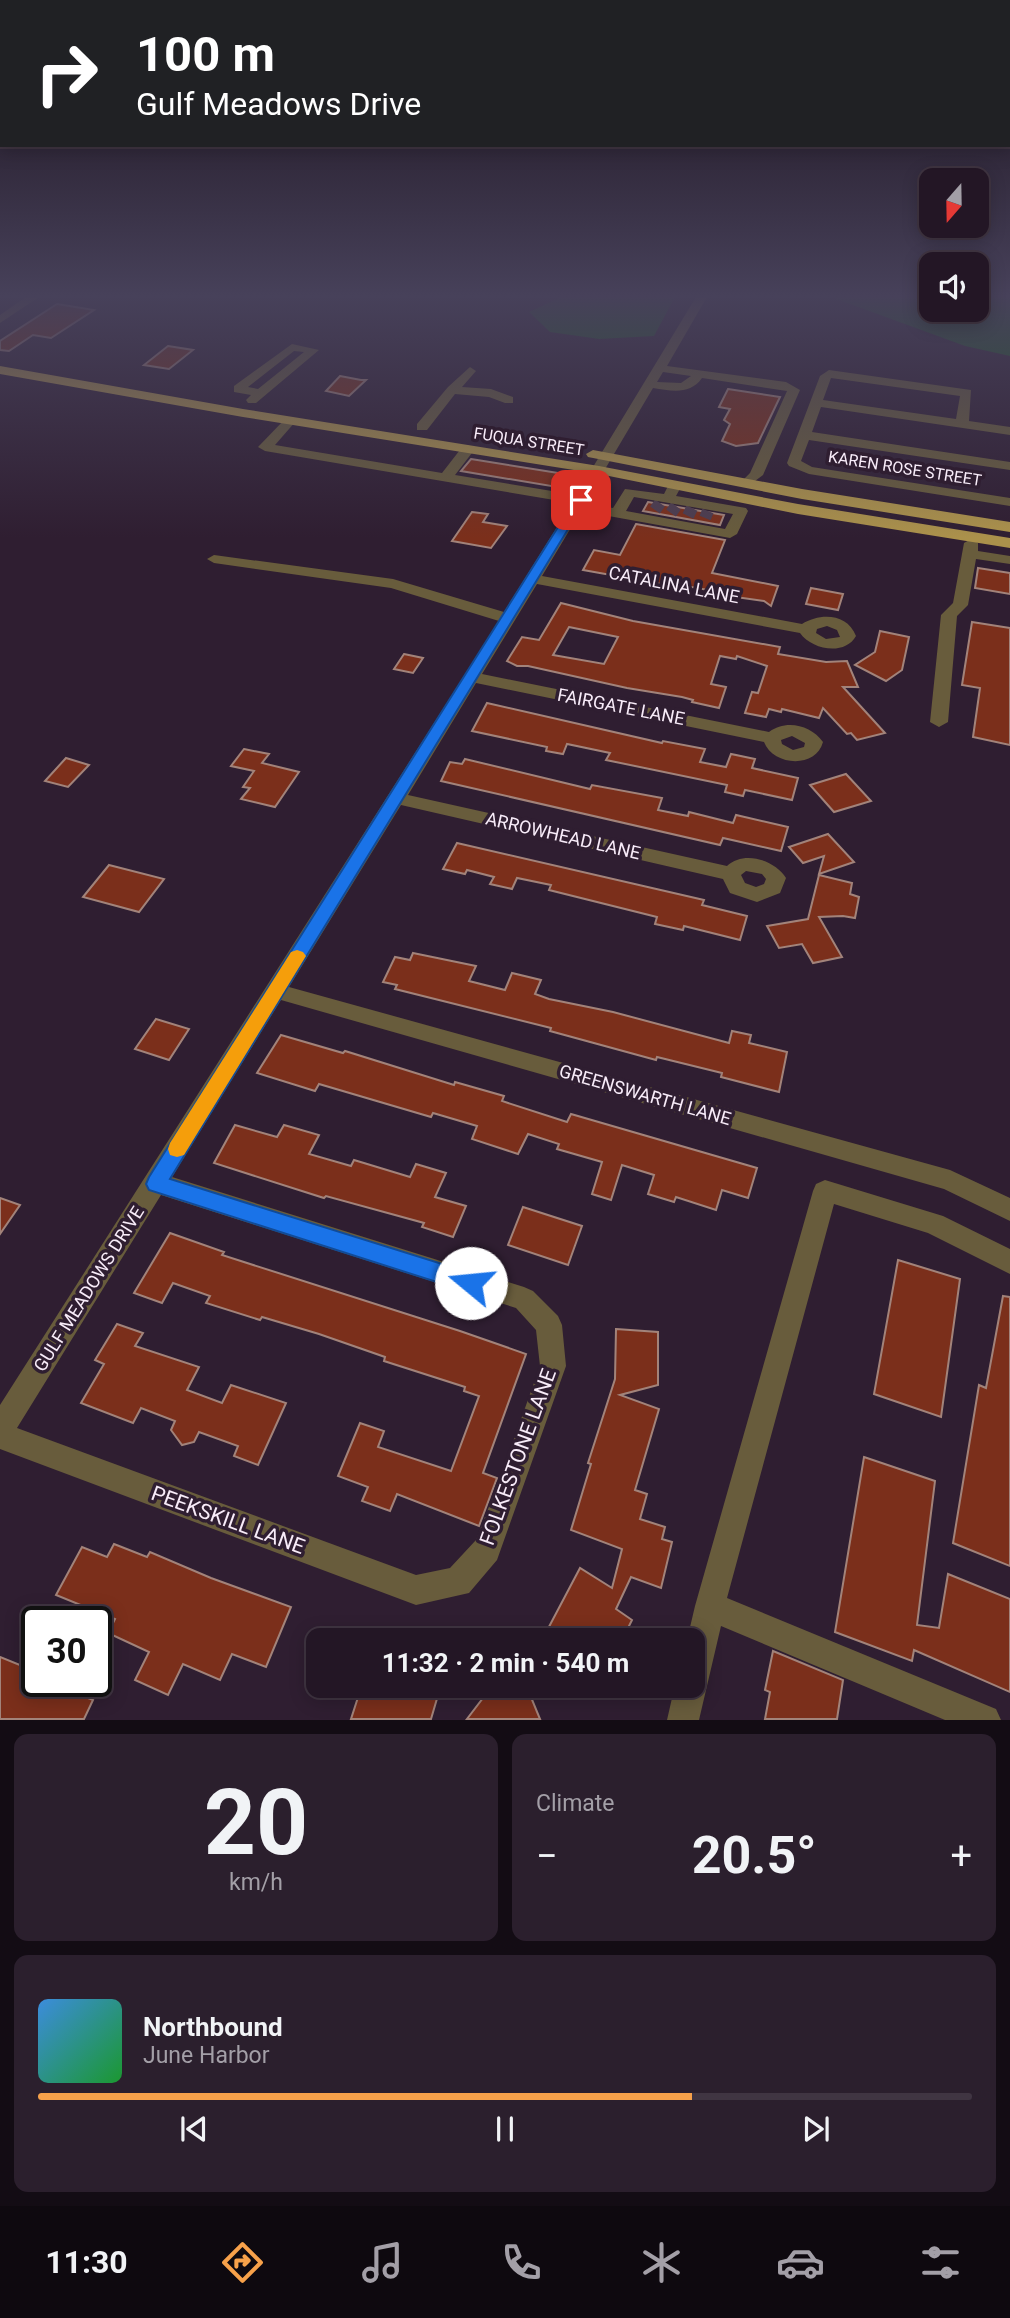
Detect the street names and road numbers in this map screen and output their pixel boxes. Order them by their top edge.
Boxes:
street label: FUQUA STREET [472,423,586,460]
street label: KAREN ROSE STREET [827,447,983,490]
street label: CATALINA LANE [607,562,741,607]
street label: FAIRGATE LANE [556,684,686,729]
street label: ARROWHEAD LANE [484,808,642,864]
street label: GREENSWARTH LANE [557,1060,733,1129]
street label: GULF MEADOWS DRIVE [29,1202,148,1375]
street label: FOLKESTONE LANE [475,1366,561,1548]
street label: PEEKSKILL LANE [148,1481,308,1559]

